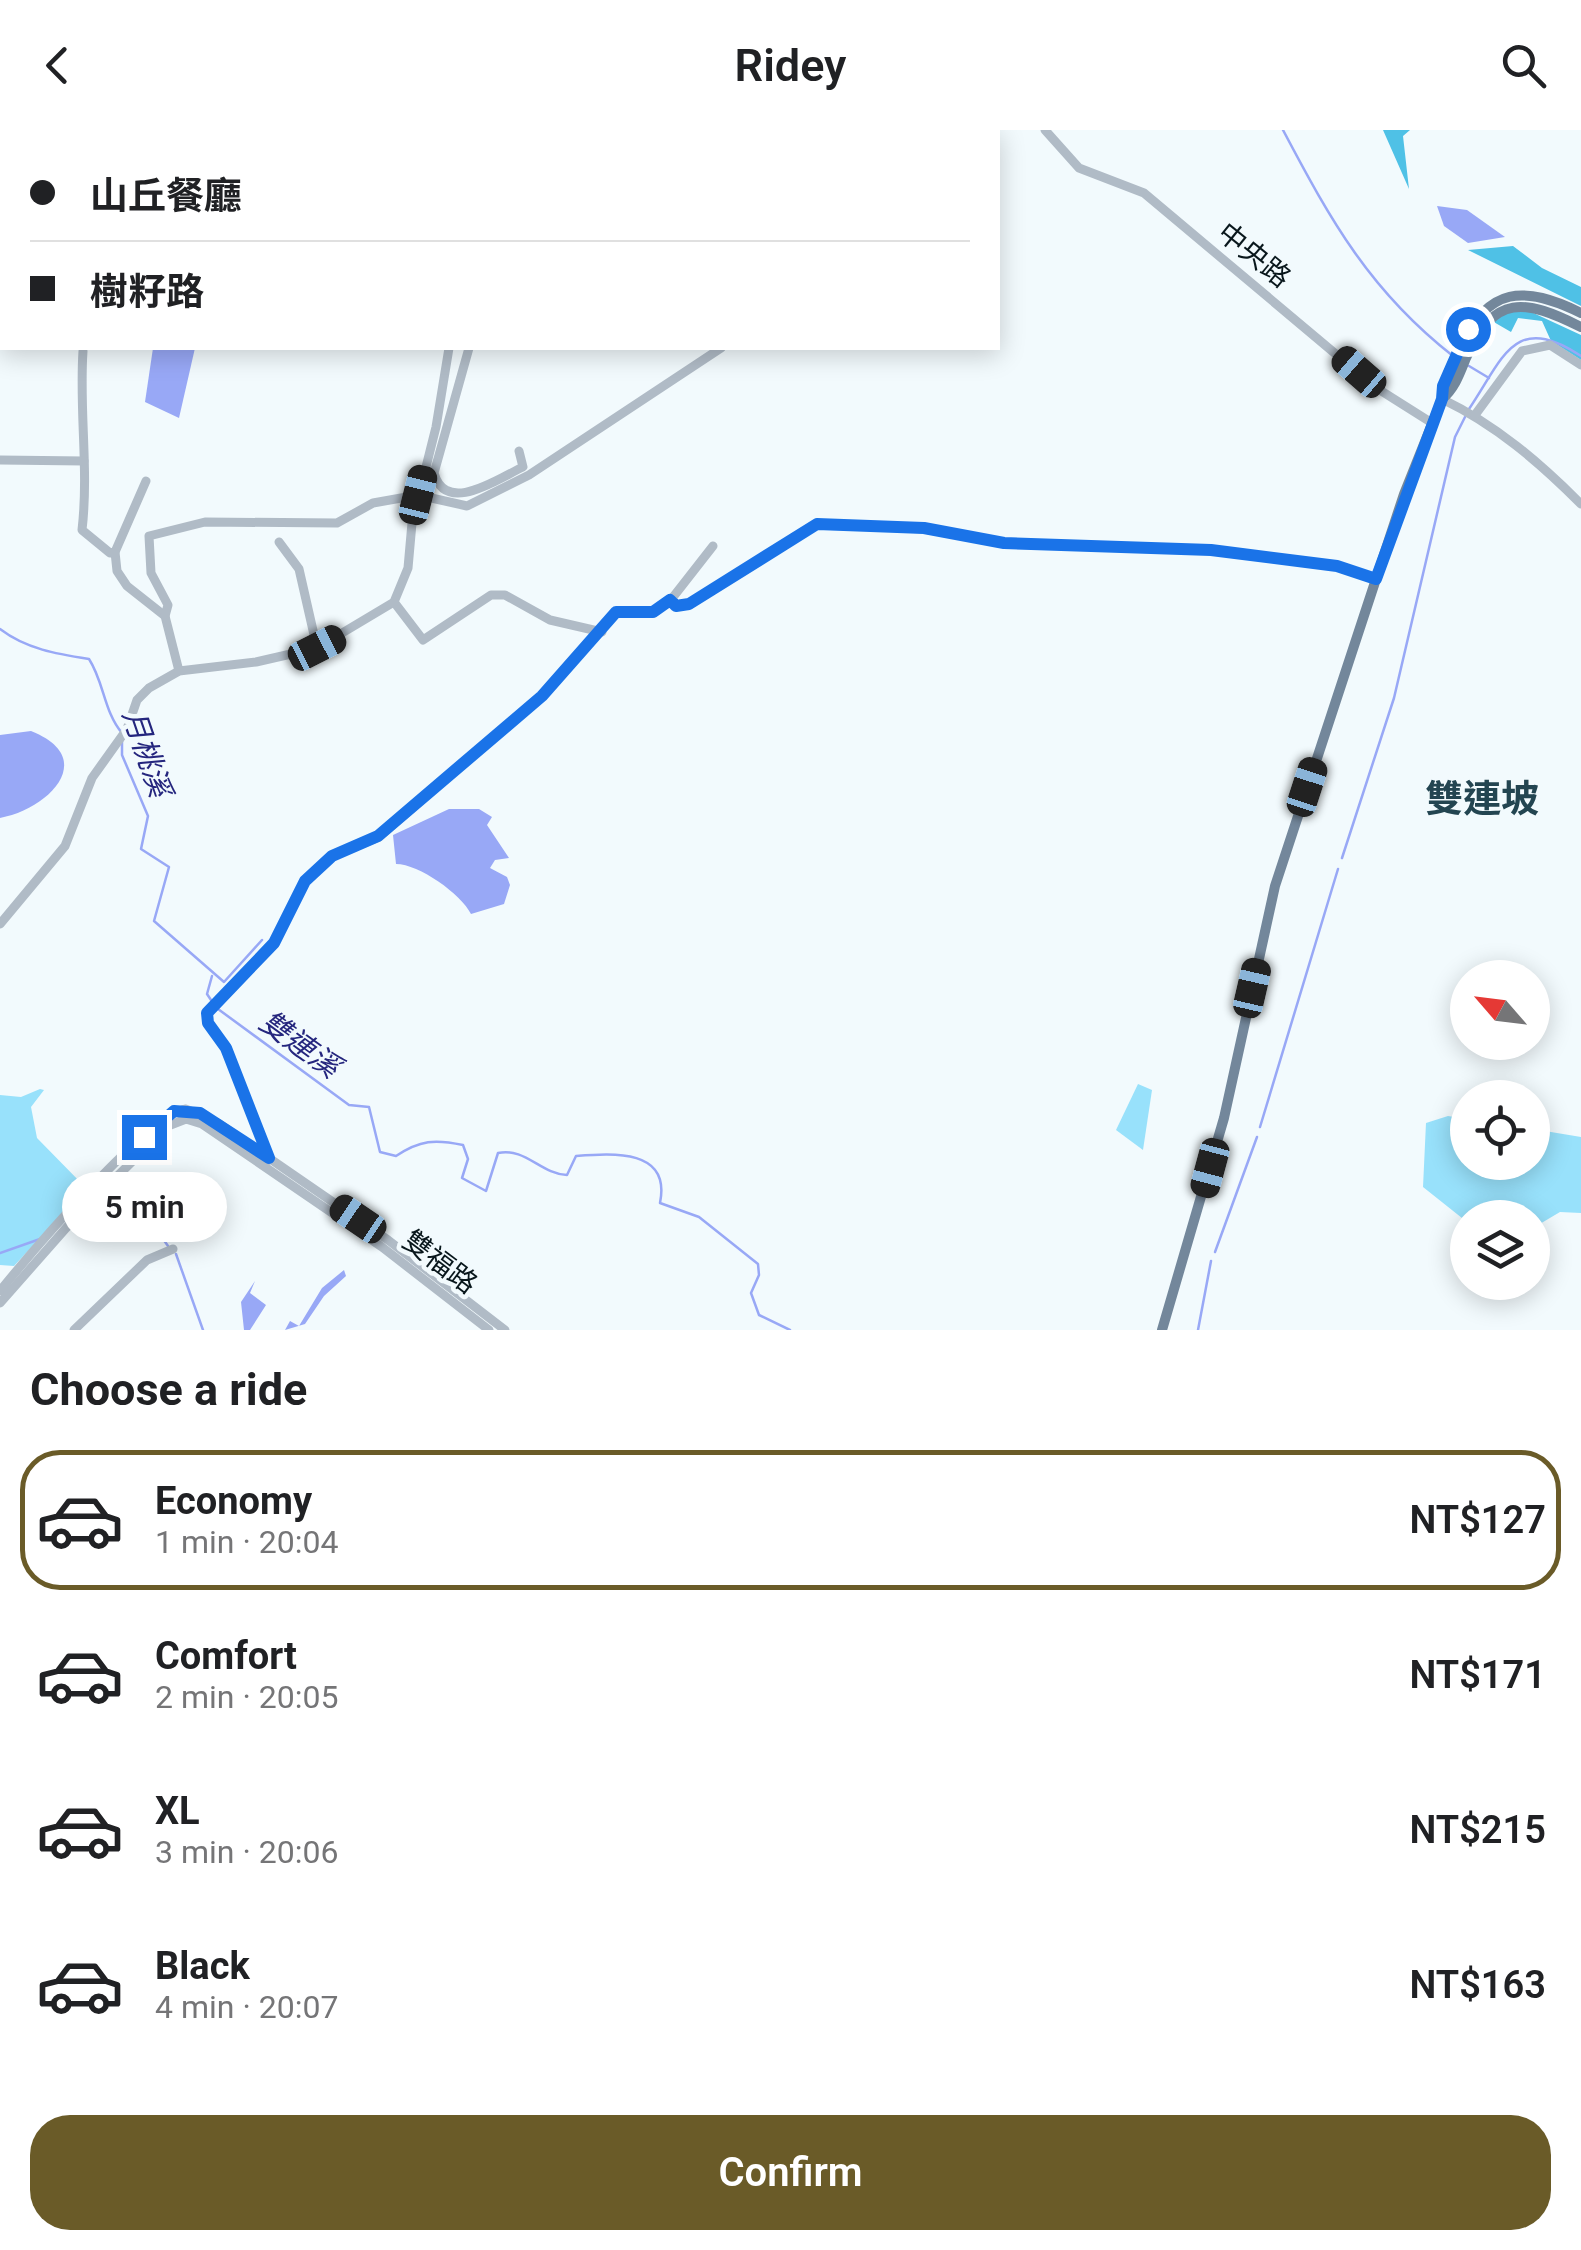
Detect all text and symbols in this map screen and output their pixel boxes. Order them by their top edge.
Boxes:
icon: back [30,38,85,93]
icon: search [1496,38,1551,93]
text: Ridey [735,39,846,92]
text: 山丘餐廳 [90,174,242,218]
street label: 中央路 [1211,216,1297,294]
text: 樹籽路 [90,270,204,314]
route start [1446,307,1491,352]
car [1327,341,1391,403]
car [396,462,440,528]
car [283,621,351,675]
water label: 月桃溪 [116,705,179,805]
car [1283,754,1331,820]
district label: 雙連坡 [1425,777,1539,821]
car [1231,955,1273,1021]
north arrow [1450,960,1550,1060]
map controls [1450,960,1550,1300]
water label: 雙連溪 [253,1003,350,1087]
button: locate [1450,1080,1550,1180]
route end [122,1115,167,1160]
car [1188,1135,1232,1201]
callout: 5 min [62,1172,226,1242]
text: 5 min [104,1188,185,1226]
car [325,1190,391,1248]
button: layers [1450,1200,1550,1300]
street label: 雙福路 [397,1224,483,1300]
text: Choose a ride [30,1363,307,1416]
icon: car [35,1475,125,1565]
text: Economy [155,1479,312,1523]
text: NT$127 [1409,1498,1546,1542]
text: 1 min · 20:04 [155,1523,338,1561]
icon: car [35,1630,125,1720]
text: Comfort [155,1634,297,1678]
text: NT$171 [1409,1653,1546,1697]
text: 2 min · 20:05 [155,1678,338,1716]
icon: car [35,1785,125,1875]
text: XL [155,1789,200,1833]
text: NT$215 [1409,1808,1546,1852]
text: 3 min · 20:06 [155,1833,338,1871]
icon: car [35,1940,125,2030]
text: Black [155,1944,250,1988]
text: NT$163 [1409,1963,1546,2007]
text: 4 min · 20:07 [155,1988,338,2026]
button: Confirm [30,2115,1551,2230]

